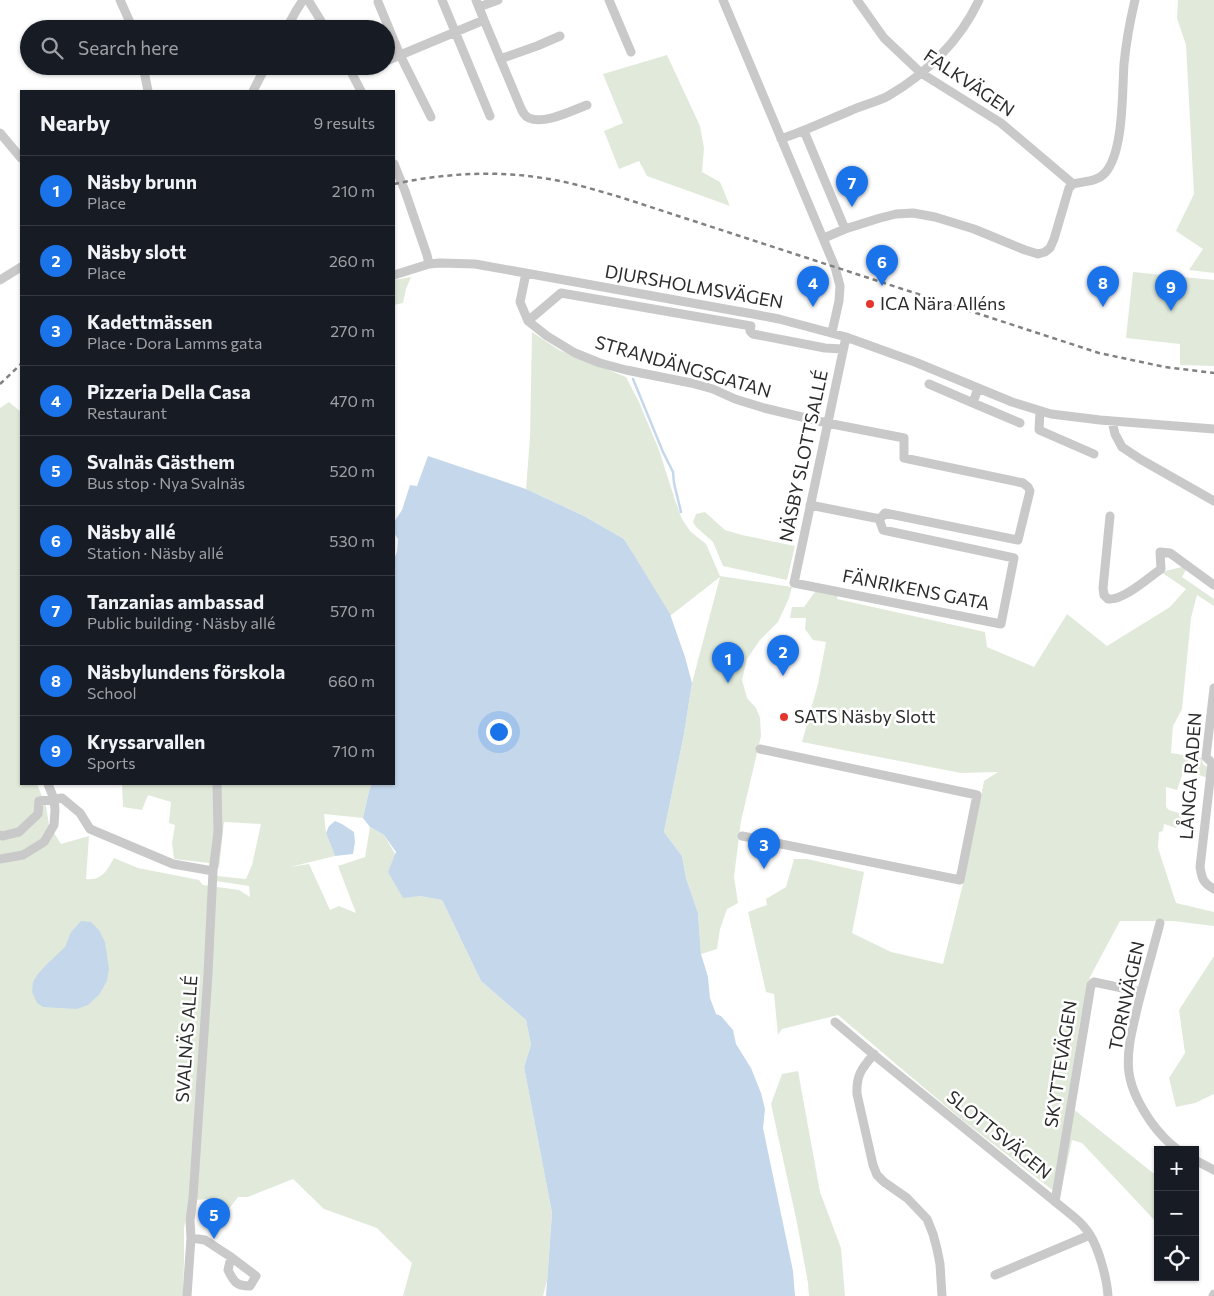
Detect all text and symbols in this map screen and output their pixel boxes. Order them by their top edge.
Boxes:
search box [20,20,395,75]
icon: search [38,34,66,62]
text: Search here [78,36,178,59]
street label: FALKVÄGEN [920,44,1019,121]
text: Nearby [40,110,110,135]
text: 9 results [314,113,375,132]
pin: 7 [836,166,868,207]
text: Näsby brunn [87,170,197,193]
text: 1 [52,181,60,200]
text: 210 m [332,181,375,200]
text: Place [87,193,126,212]
text: Näsby slott [87,240,186,263]
pin: 6 [866,245,898,286]
text: 2 [51,251,61,270]
text: 260 m [329,251,375,270]
street label: DJURSHOLMSVÄGEN [603,260,785,313]
text: Place [87,263,126,282]
pin: 4 [797,266,829,307]
pin: 8 [1087,266,1119,307]
pin: 9 [1155,270,1187,311]
place label: ICA Nära Alléns [880,292,1006,314]
marker: ICA Nära Alléns [864,298,876,310]
text: Kadettmässen [87,310,213,333]
text: 3 [51,321,61,340]
text: 270 m [330,321,375,340]
street label: STRANDÄNGSGATAN [593,330,774,402]
text: Place · Dora Lamms gata [87,333,262,352]
street label: NÄSBY SLOTTSALLÉ [774,368,832,544]
text: Pizzeria Della Casa [87,380,251,403]
text: 4 [51,391,61,410]
text: 470 m [330,391,375,410]
text: Restaurant [87,403,167,422]
text: Svalnäs Gästhem [87,450,235,473]
text: 5 [51,461,61,480]
text: 520 m [330,461,375,480]
text: Bus stop · Nya Svalnäs [87,473,245,492]
text: Näsby allé [87,520,175,543]
text: 6 [51,531,61,550]
text: 530 m [329,531,375,550]
text: Station · Näsby allé [87,543,224,562]
street label: FÄNRIKENS GATA [841,564,992,614]
text: Tanzanias ambassad [87,590,264,613]
text: 7 [52,601,60,620]
text: 570 m [330,601,375,620]
text: Public building · Näsby allé [87,613,275,632]
pin: 2 [767,635,799,676]
pin: 1 [712,642,744,683]
text: Näsbylundens förskola [87,660,285,683]
text: 8 [51,671,61,690]
text: 660 m [328,671,375,690]
text: School [87,683,137,702]
place label: SATS Näsby Slott [794,705,936,727]
marker: SATS Näsby Slott [778,711,790,723]
street label: LÅNGA RADEN [1175,712,1205,840]
your location [486,719,512,745]
text: Kryssarvallen [87,730,205,753]
text: 9 [51,741,61,760]
text: 710 m [332,741,375,760]
text: Sports [87,753,136,772]
pin: 3 [748,828,780,869]
street label: TORNVÄGEN [1104,939,1148,1053]
street label: SVALNÄS ALLÉ [171,974,201,1103]
street label: SKYTTEVÄGEN [1039,999,1081,1129]
street label: SLOTTSVÄGEN [943,1085,1056,1183]
map controls [1154,1146,1199,1281]
button: + [1154,1146,1199,1191]
button: − [1154,1191,1199,1236]
pin: 5 [198,1198,230,1239]
button: locate [1154,1236,1199,1281]

